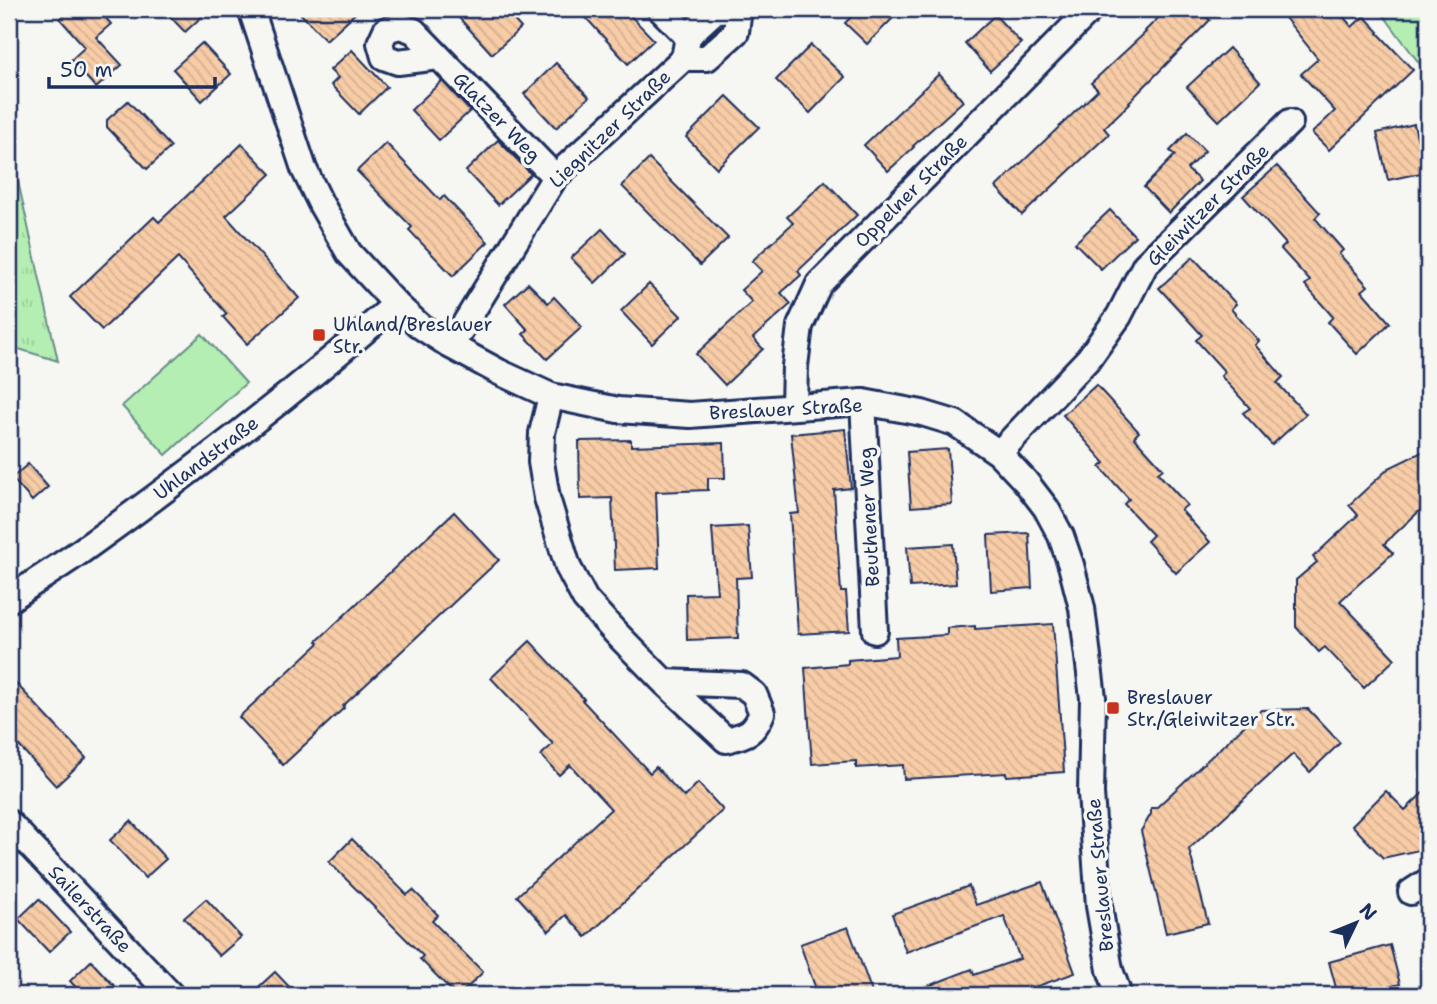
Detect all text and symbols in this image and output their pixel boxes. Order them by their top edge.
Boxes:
scale bar [49,46,215,90]
text: 50 m [60,56,113,84]
street label: Liegnitzer Straße [544,64,676,194]
street label: Glatzer Weg [448,67,546,167]
street label: Oppelner Straße [849,129,973,253]
street label: Gleiwitzer Straße [1141,138,1275,272]
place label: Uhland/Breslauer Str. [333,312,493,359]
marker: Uhland/Breslauer Str. [311,327,327,343]
street label: Breslauer Straße [709,392,863,426]
street label: Uhlandstraße [148,410,264,506]
street label: Beuthener Weg [853,447,885,587]
place label: Breslauer Str./Gleiwitzer Str. [1127,685,1295,732]
marker: Breslauer Str./Gleiwitzer Str. [1105,700,1121,716]
street label: Breslauer Straße [1081,797,1119,953]
street label: Sailerstraße [43,860,137,958]
north arrow [1322,888,1392,958]
text: N [1354,898,1382,926]

